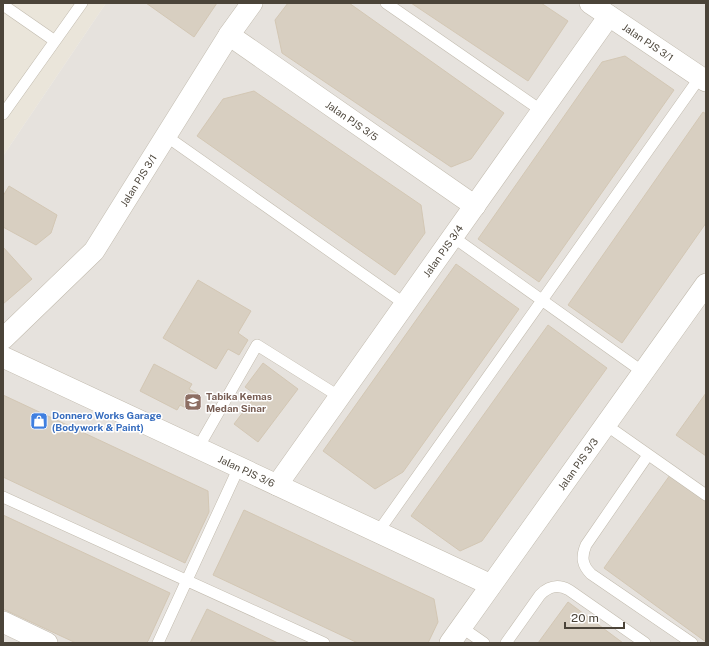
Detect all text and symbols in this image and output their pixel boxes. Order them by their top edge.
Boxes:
street label: Jalan PJS 3/1 [620,21,676,63]
street label: Jalan PJS 3/5 [324,98,381,143]
street label: Jalan PJS 3/1 [118,152,159,208]
street label: Jalan PJS 3/4 [420,222,465,279]
place label: Tabika Kemas Medan Sinar [206,390,272,414]
school or university icon: Tabika Kemas Medan Sinar [183,392,203,412]
place label: Donnero Works Garage (Bodywork & Paint) [52,409,162,433]
shop icon: Donnero Works Garage (Bodywork & Paint) [29,411,49,431]
street label: Jalan PJS 3/3 [555,435,600,492]
street label: Jalan PJS 3/6 [216,452,277,489]
scale bar [565,604,624,630]
text: 20 m [571,611,599,625]

